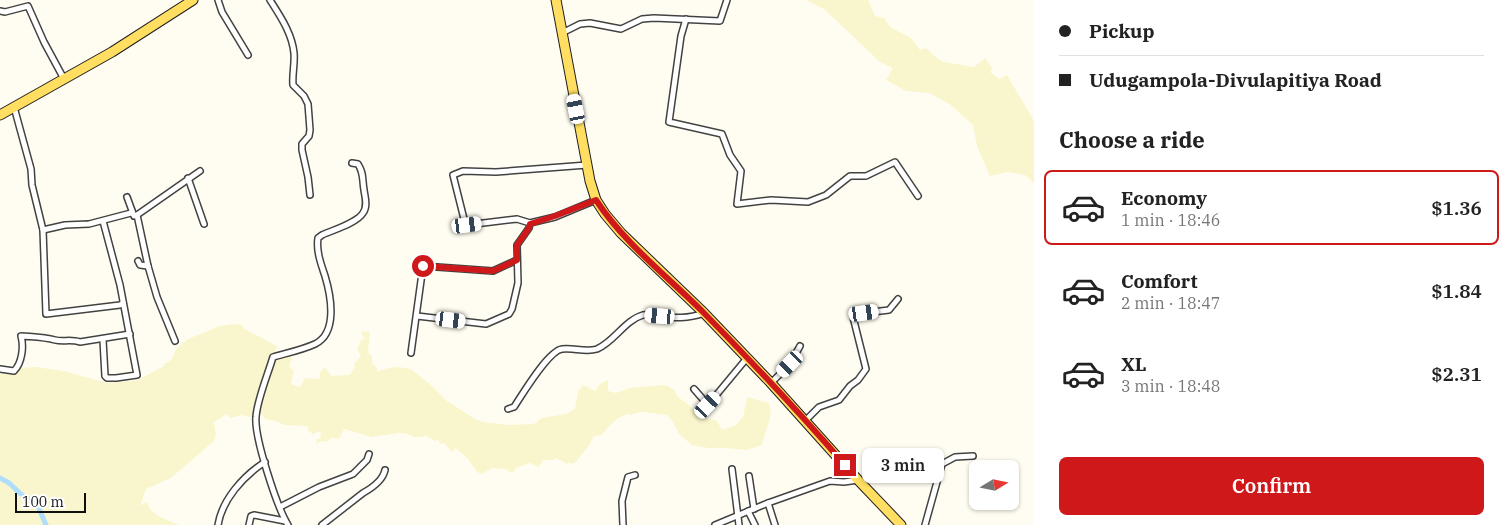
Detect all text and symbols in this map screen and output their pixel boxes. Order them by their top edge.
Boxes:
text: Pickup [1089,19,1154,43]
text: Udugampola-Divulapitiya Road [1089,68,1382,92]
car [565,93,586,125]
text: Choose a ride [1059,125,1205,154]
icon: car [1061,185,1106,230]
text: Economy [1121,186,1207,210]
text: $1.36 [1431,196,1482,220]
text: 1 min · 18:46 [1121,210,1220,230]
car [451,216,482,234]
route start [412,255,434,277]
icon: car [1061,268,1106,313]
text: Comfort [1121,269,1198,293]
text: $1.84 [1431,279,1482,303]
text: 2 min · 18:47 [1121,293,1220,313]
car [848,303,879,323]
car [644,307,675,325]
car [435,311,466,329]
car [774,348,805,380]
icon: car [1061,351,1106,396]
text: XL [1121,352,1147,376]
text: $2.31 [1431,362,1482,386]
text: 3 min · 18:48 [1121,376,1220,396]
car [692,389,723,421]
callout: 3 min [862,448,945,482]
route end [834,454,856,476]
text: 3 min [881,455,925,475]
button: Confirm [1059,457,1484,515]
north arrow [969,460,1019,510]
map controls [969,460,1019,510]
scale bar [15,490,86,513]
text: 100 m [22,493,64,511]

